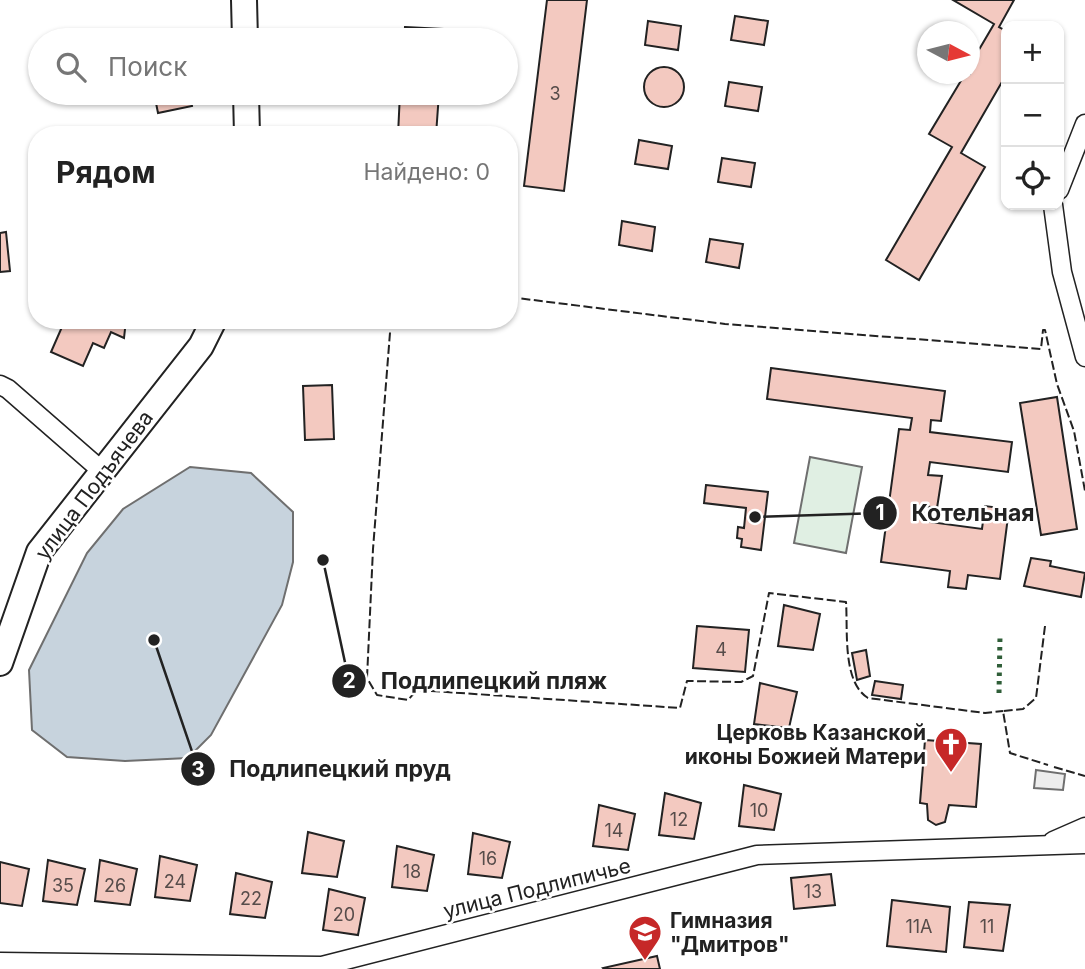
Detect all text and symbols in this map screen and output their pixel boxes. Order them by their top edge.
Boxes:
north arrow [917,21,980,84]
map controls [1001,21,1064,210]
button: + [1001,21,1064,84]
search box [28,28,518,105]
icon: search [52,48,90,86]
text: Поиск [108,51,187,82]
house number: 3 [549,83,561,104]
button: − [1001,84,1064,147]
button: locate [1001,147,1064,210]
text: Рядом [56,154,156,190]
text: Найдено: 0 [364,158,490,186]
street label: улица Подъячева [30,406,158,564]
callout: Котельная [863,491,1049,535]
text: Котельная [911,499,1035,527]
text: 1 [875,500,885,525]
house number: 4 [715,639,727,660]
callout: Подлипецкий пляж [332,659,621,703]
text: Подлипецкий пляж [381,667,607,695]
text: 2 [342,668,356,693]
place label: Церковь Казанской иконы Божией Матери [685,720,926,769]
church icon: Церковь Казанской иконы Божией Матери [932,725,970,774]
callout: Подлипецкий пруд [180,747,465,791]
text: Подлипецкий пруд [229,755,451,783]
text: 3 [191,757,205,782]
house number: 10 [750,800,768,821]
house number: 12 [670,809,688,830]
house number: 14 [605,820,623,841]
house number: 16 [479,848,497,869]
street label: улица Подлипичье [441,853,633,923]
house number: 18 [403,861,421,882]
house number: 24 [164,871,186,892]
house number: 35 [52,875,74,896]
house number: 26 [104,875,126,896]
house number: 13 [804,881,822,902]
house number: 22 [240,888,262,909]
house number: 20 [333,904,355,925]
place label: Гимназия "Дмитров" [670,908,790,957]
school or university icon: Гимназия "Дмитров" [626,913,664,962]
house number: 11А [905,916,933,937]
house number: 11 [980,916,994,937]

